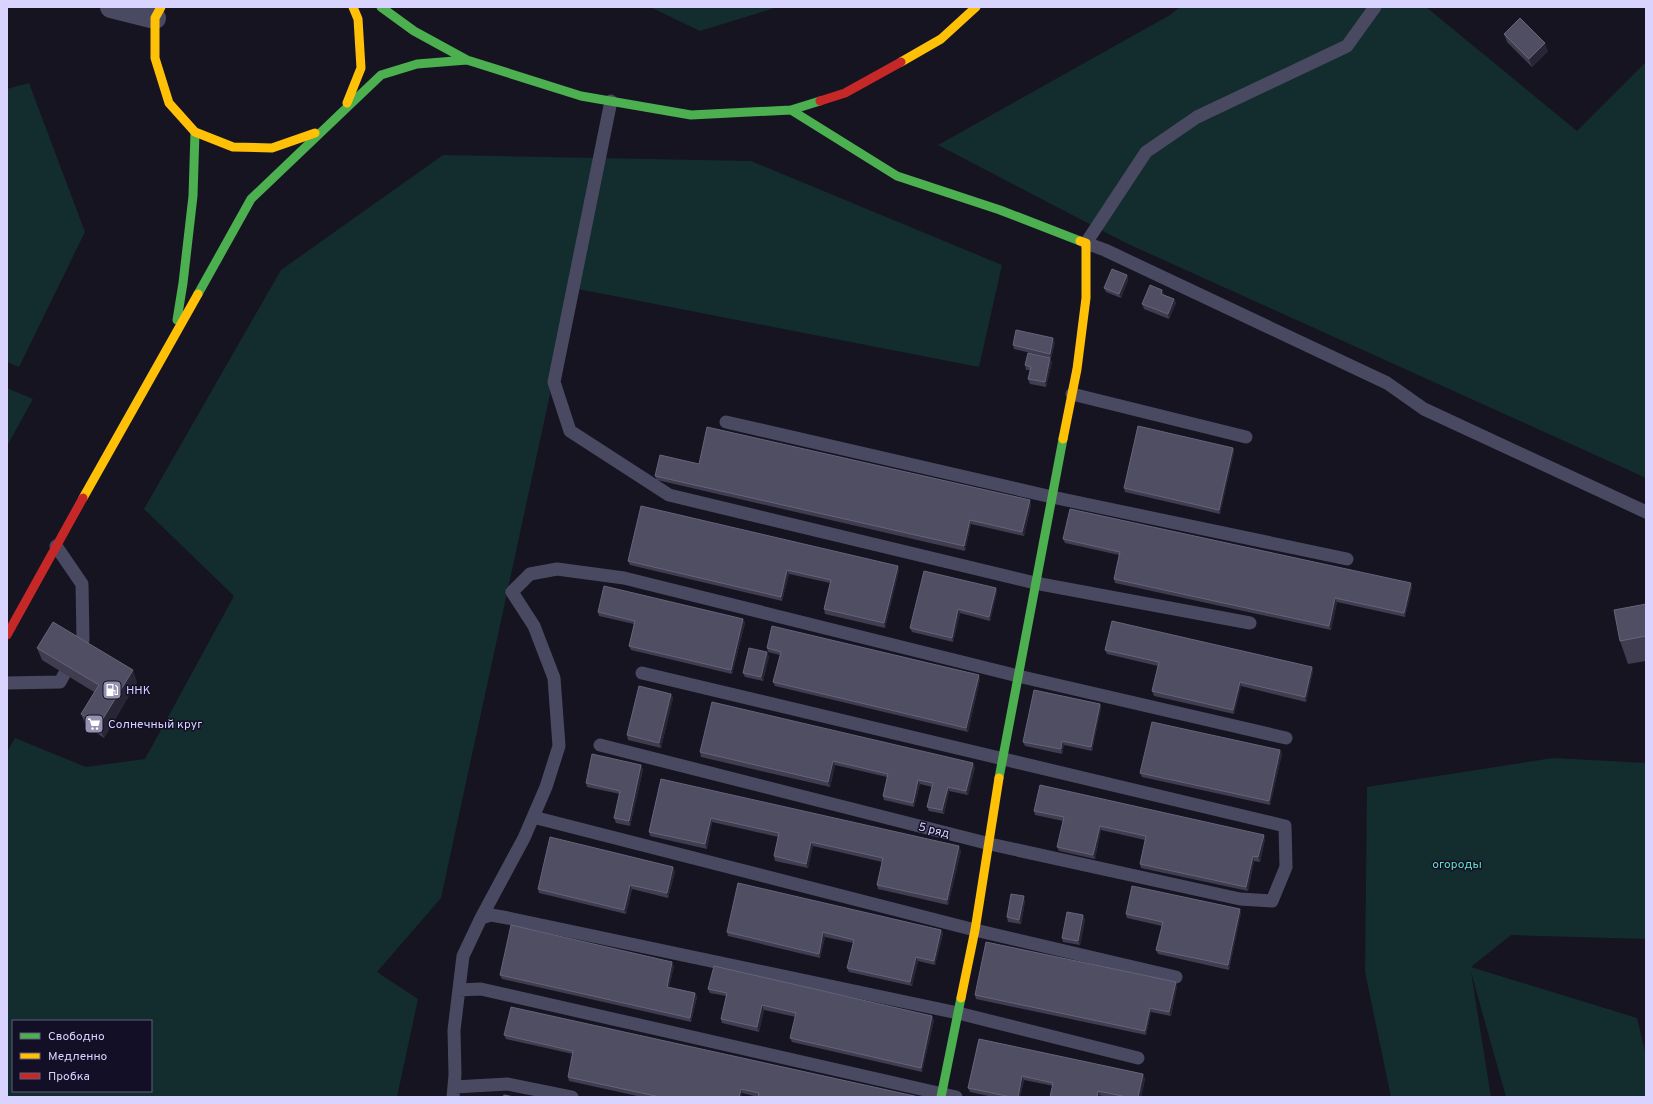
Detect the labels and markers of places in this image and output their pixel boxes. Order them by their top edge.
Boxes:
fuel station icon: ННК [101,679,123,701]
place label: ННК [126,683,151,699]
supermarket icon: Солнечный круг [83,713,105,735]
place label: Солнечный круг [108,717,202,733]

